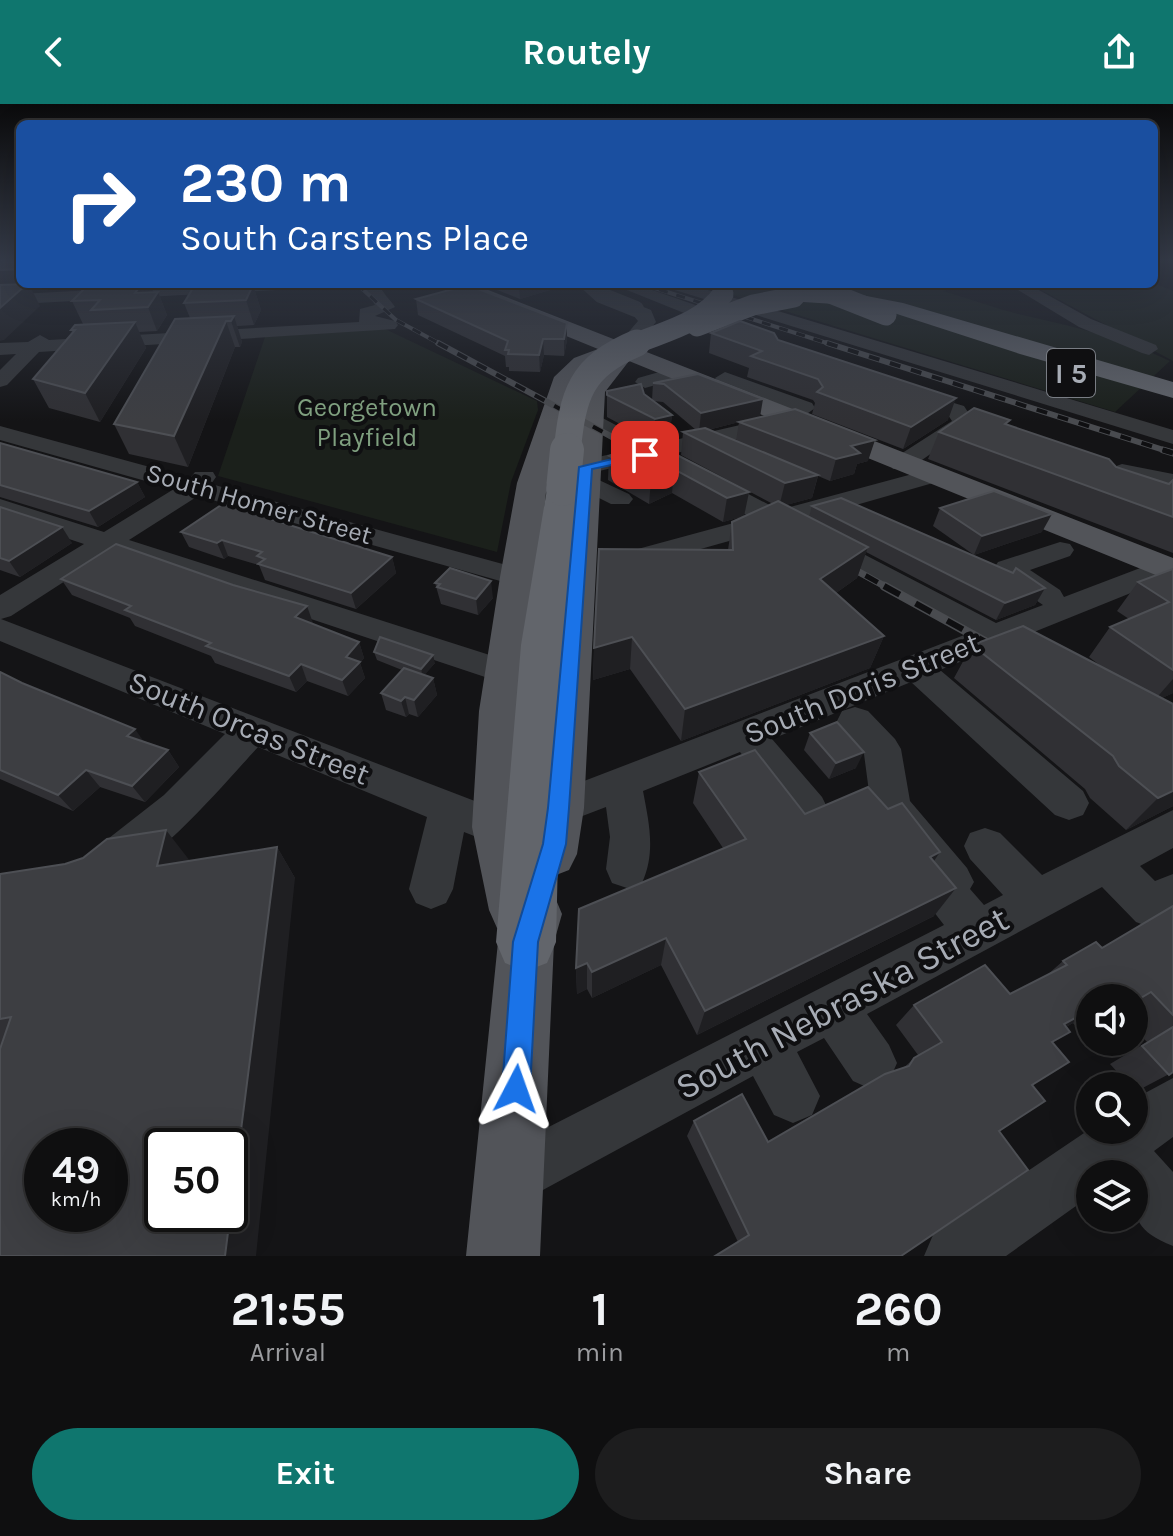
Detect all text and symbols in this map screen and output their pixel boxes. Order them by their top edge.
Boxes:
icon: back [32,30,76,74]
icon: share [1097,30,1141,74]
text: Routely [522,31,651,73]
text: 230 m [180,150,351,215]
icon: right [48,152,152,256]
text: South Carstens Place [180,217,529,259]
road number: I 5 [1047,349,1095,397]
park label: Georgetown Playfield [297,392,437,453]
pin [611,421,679,489]
icon: arrive [623,433,667,477]
street label: South Homer Street [142,457,376,551]
street label: South Doris Street [739,624,985,752]
street label: South Orcas Street [123,663,375,793]
street label: South Nebraska Street [668,897,1016,1109]
map controls [1076,984,1148,1232]
button: sound [1076,984,1148,1056]
position arrow [474,1047,558,1131]
button: search [1076,1072,1148,1144]
speed limit sign: 50 [144,1128,248,1232]
text: 49 [52,1146,100,1193]
button: layers [1076,1160,1148,1232]
text: km/h [51,1188,101,1211]
text: 21:55 [230,1281,345,1337]
text: 1 [591,1281,608,1337]
text: 260 [854,1281,943,1337]
text: Arrival [250,1337,326,1368]
text: min [576,1337,624,1368]
text: m [886,1337,910,1368]
button: Exit [32,1428,579,1520]
button: Share [595,1428,1141,1520]

